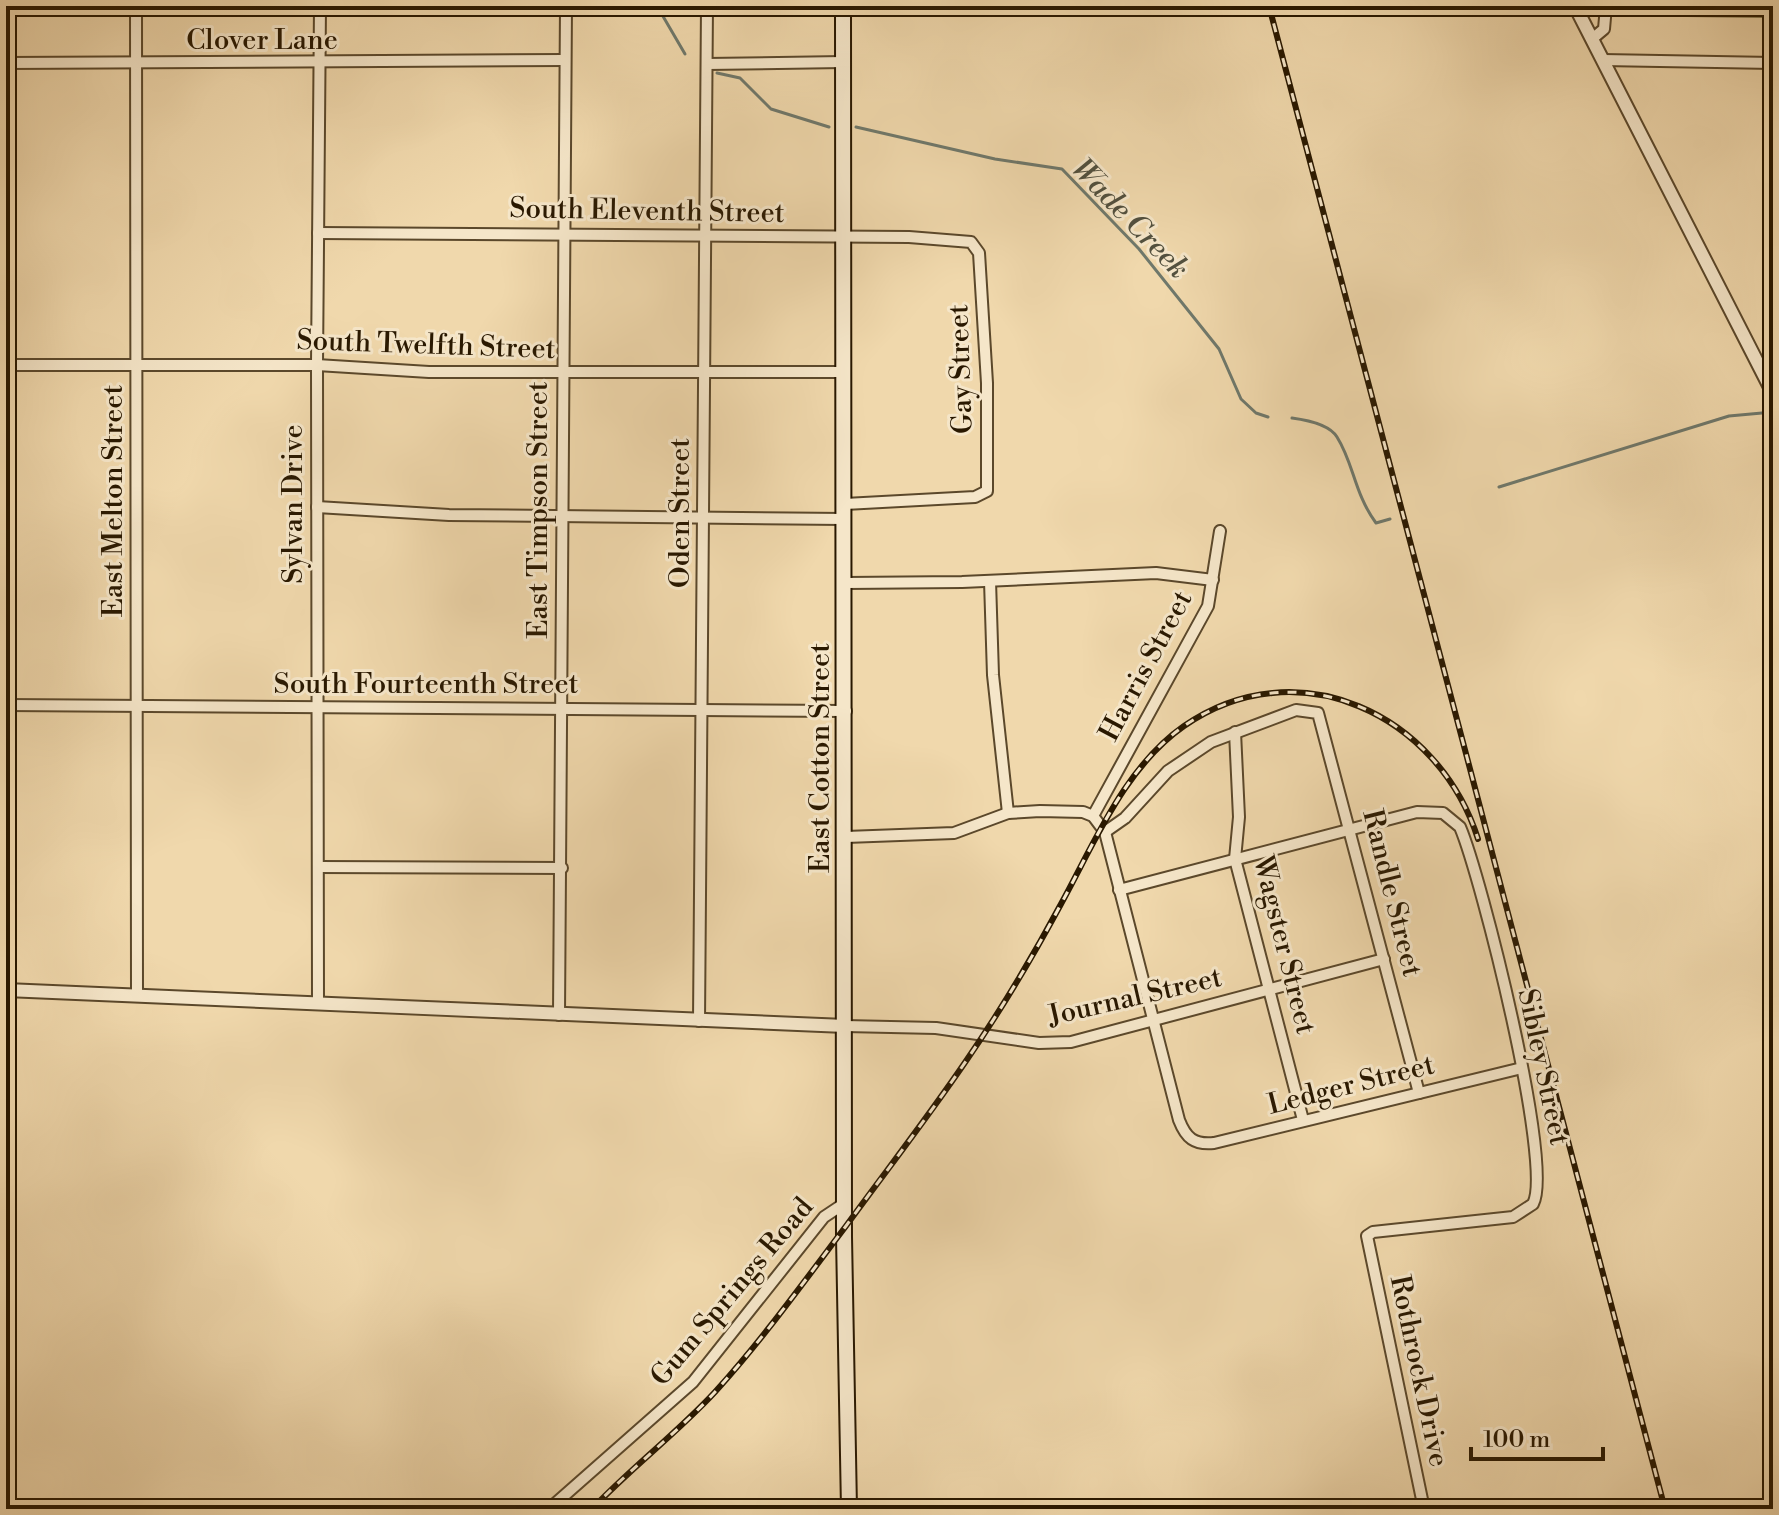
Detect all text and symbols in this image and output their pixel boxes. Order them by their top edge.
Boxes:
street label: Clover Lane [186,23,338,58]
water label: Wade Creek [1063,151,1197,287]
street label: South Eleventh Street [509,191,785,231]
street label: Gay Street [941,303,981,435]
street label: South Twelfth Street [296,323,556,367]
street label: East Timpson Street [521,381,556,639]
street label: East Melton Street [96,385,131,617]
street label: Sylvan Drive [276,424,311,584]
street label: Oden Street [663,438,698,588]
street label: Harris Street [1092,585,1200,747]
street label: East Cotton Street [803,643,838,873]
street label: South Fourteenth Street [274,667,579,702]
street label: Randle Street [1354,806,1430,980]
street label: Wagster Street [1245,851,1323,1038]
street label: Journal Street [1044,960,1225,1034]
street label: Sibley Street [1509,986,1577,1148]
street label: Ledger Street [1264,1047,1438,1123]
street label: Gum Springs Road [643,1191,821,1393]
street label: Rothrock Drive [1382,1272,1456,1470]
scale bar [1471,1411,1603,1461]
text: 100 m [1483,1425,1550,1455]

